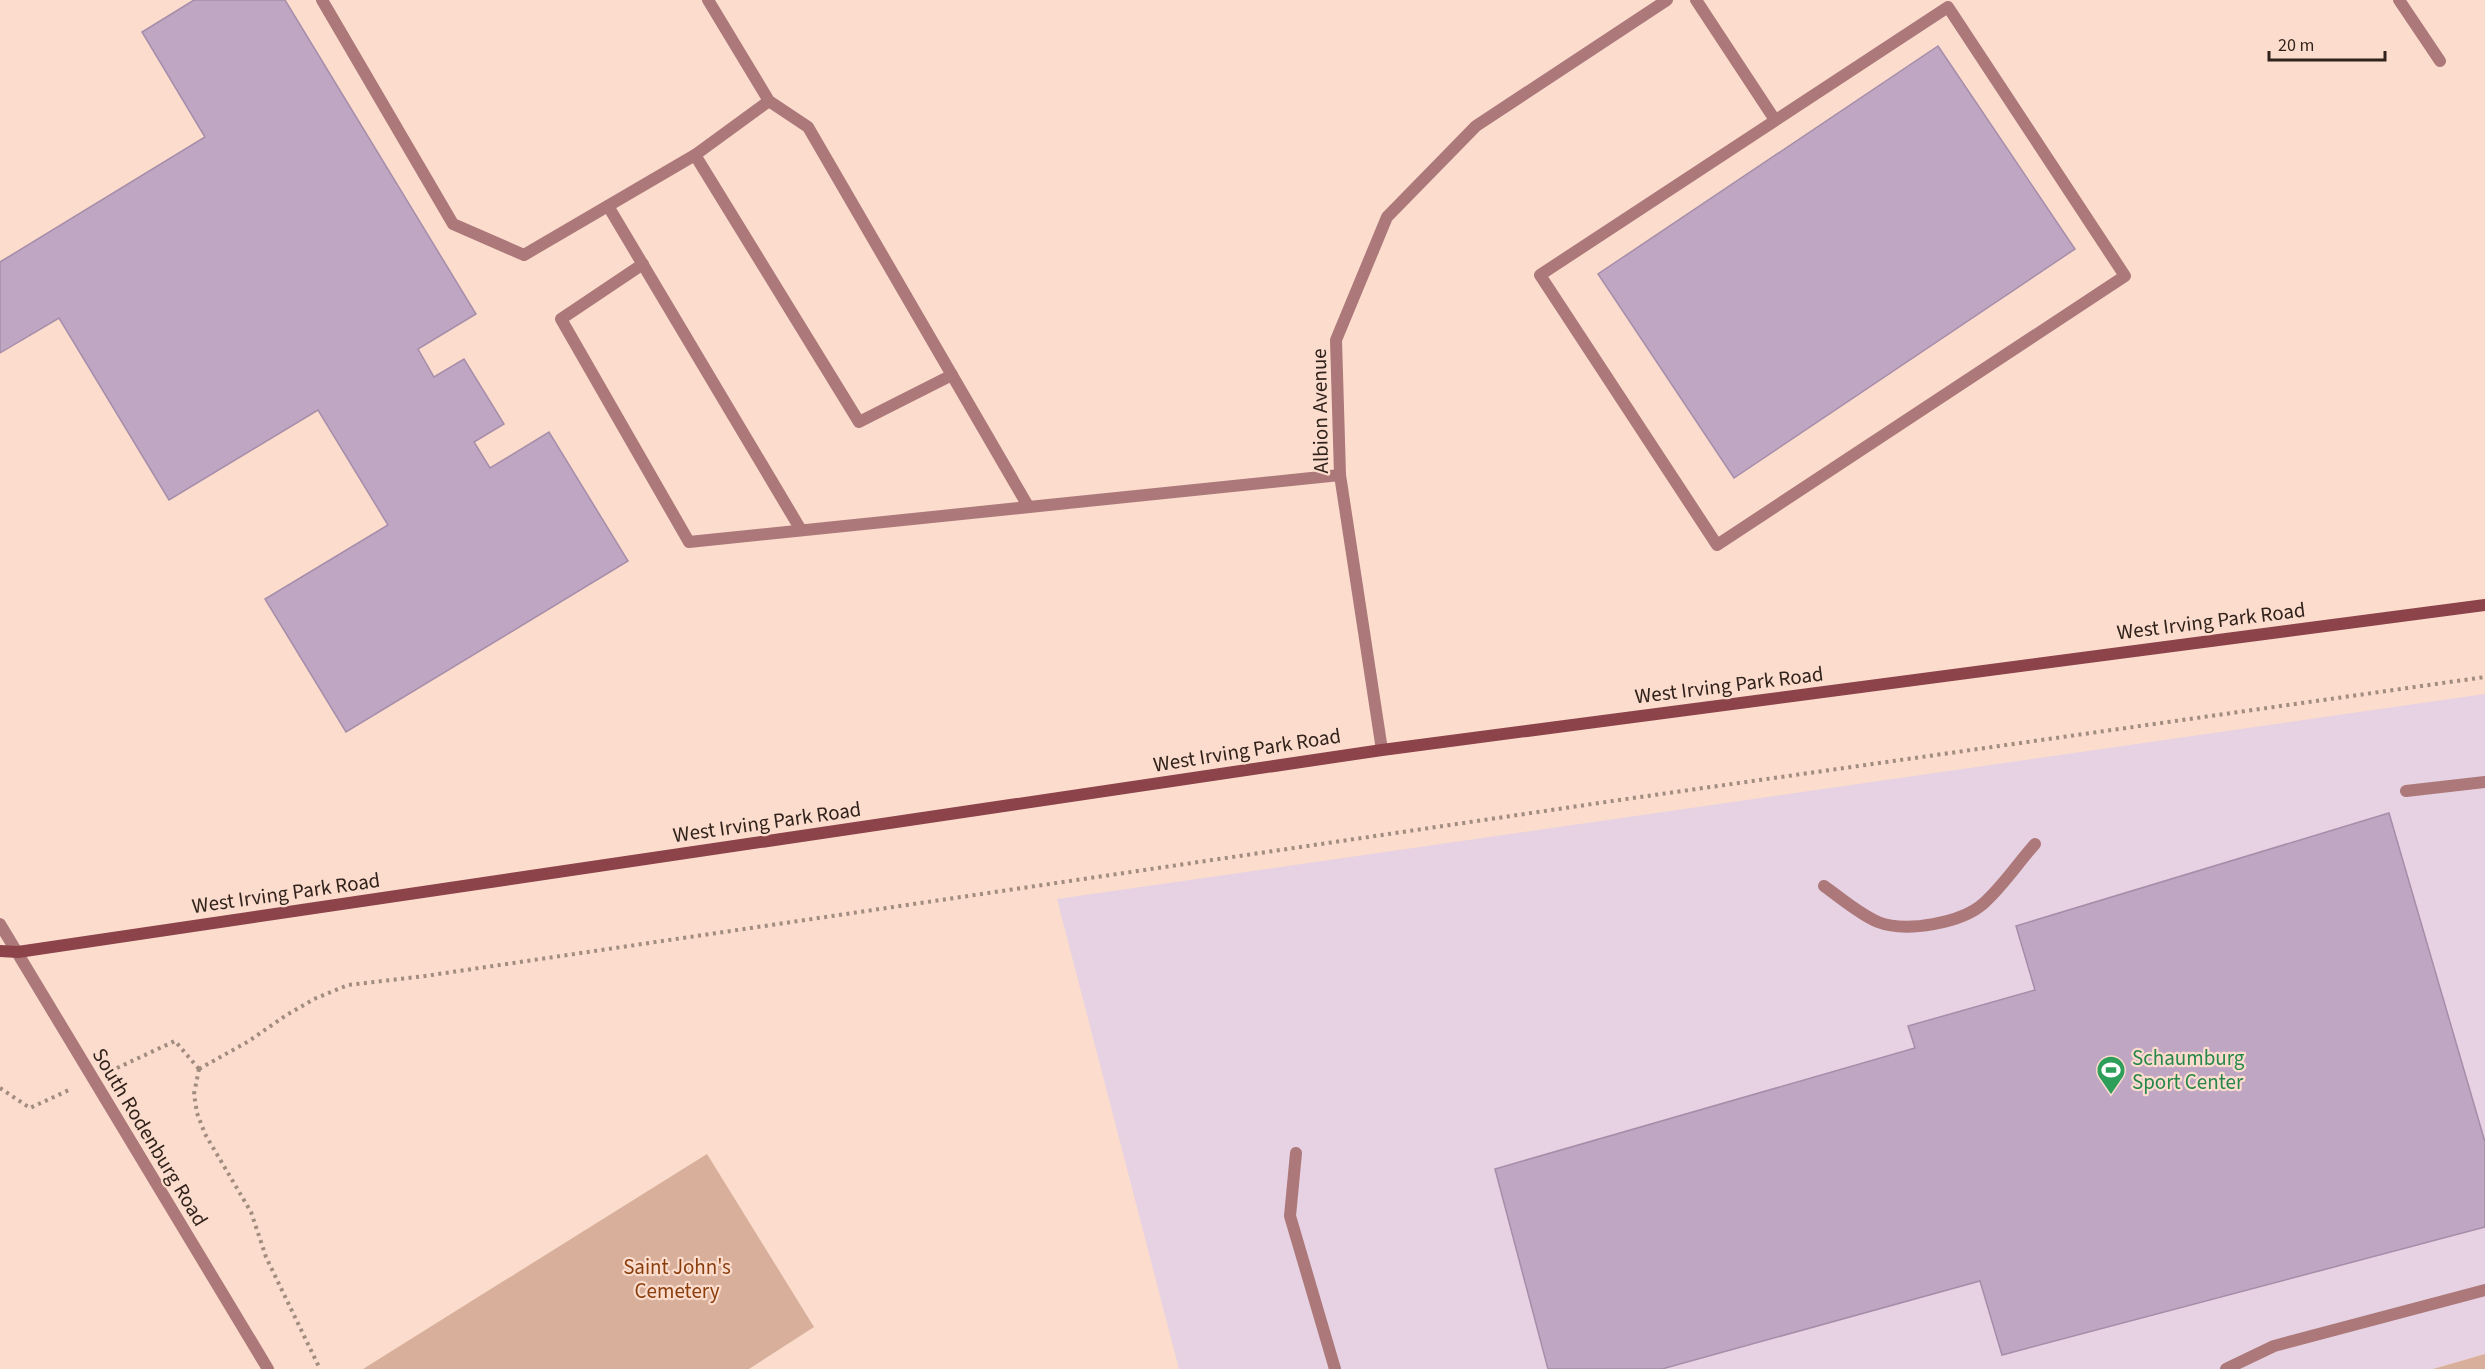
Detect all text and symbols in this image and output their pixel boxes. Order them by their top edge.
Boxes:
scale bar [2269,24,2384,62]
text: 20 m [2278,33,2314,58]
street label: Albion Avenue [1304,348,1336,474]
street label: West Irving Park Road [2115,595,2307,647]
street label: West Irving Park Road [1633,659,1825,711]
street label: West Irving Park Road [1151,720,1343,780]
street label: West Irving Park Road [671,794,863,850]
street label: West Irving Park Road [190,865,382,921]
street label: South Rodenburg Road [85,1042,215,1232]
place label: Schaumburg Sport Center [2132,1043,2245,1097]
sports icon: Schaumburg Sport Center [2095,1054,2127,1096]
park label: Saint John's Cemetery [623,1252,731,1306]

